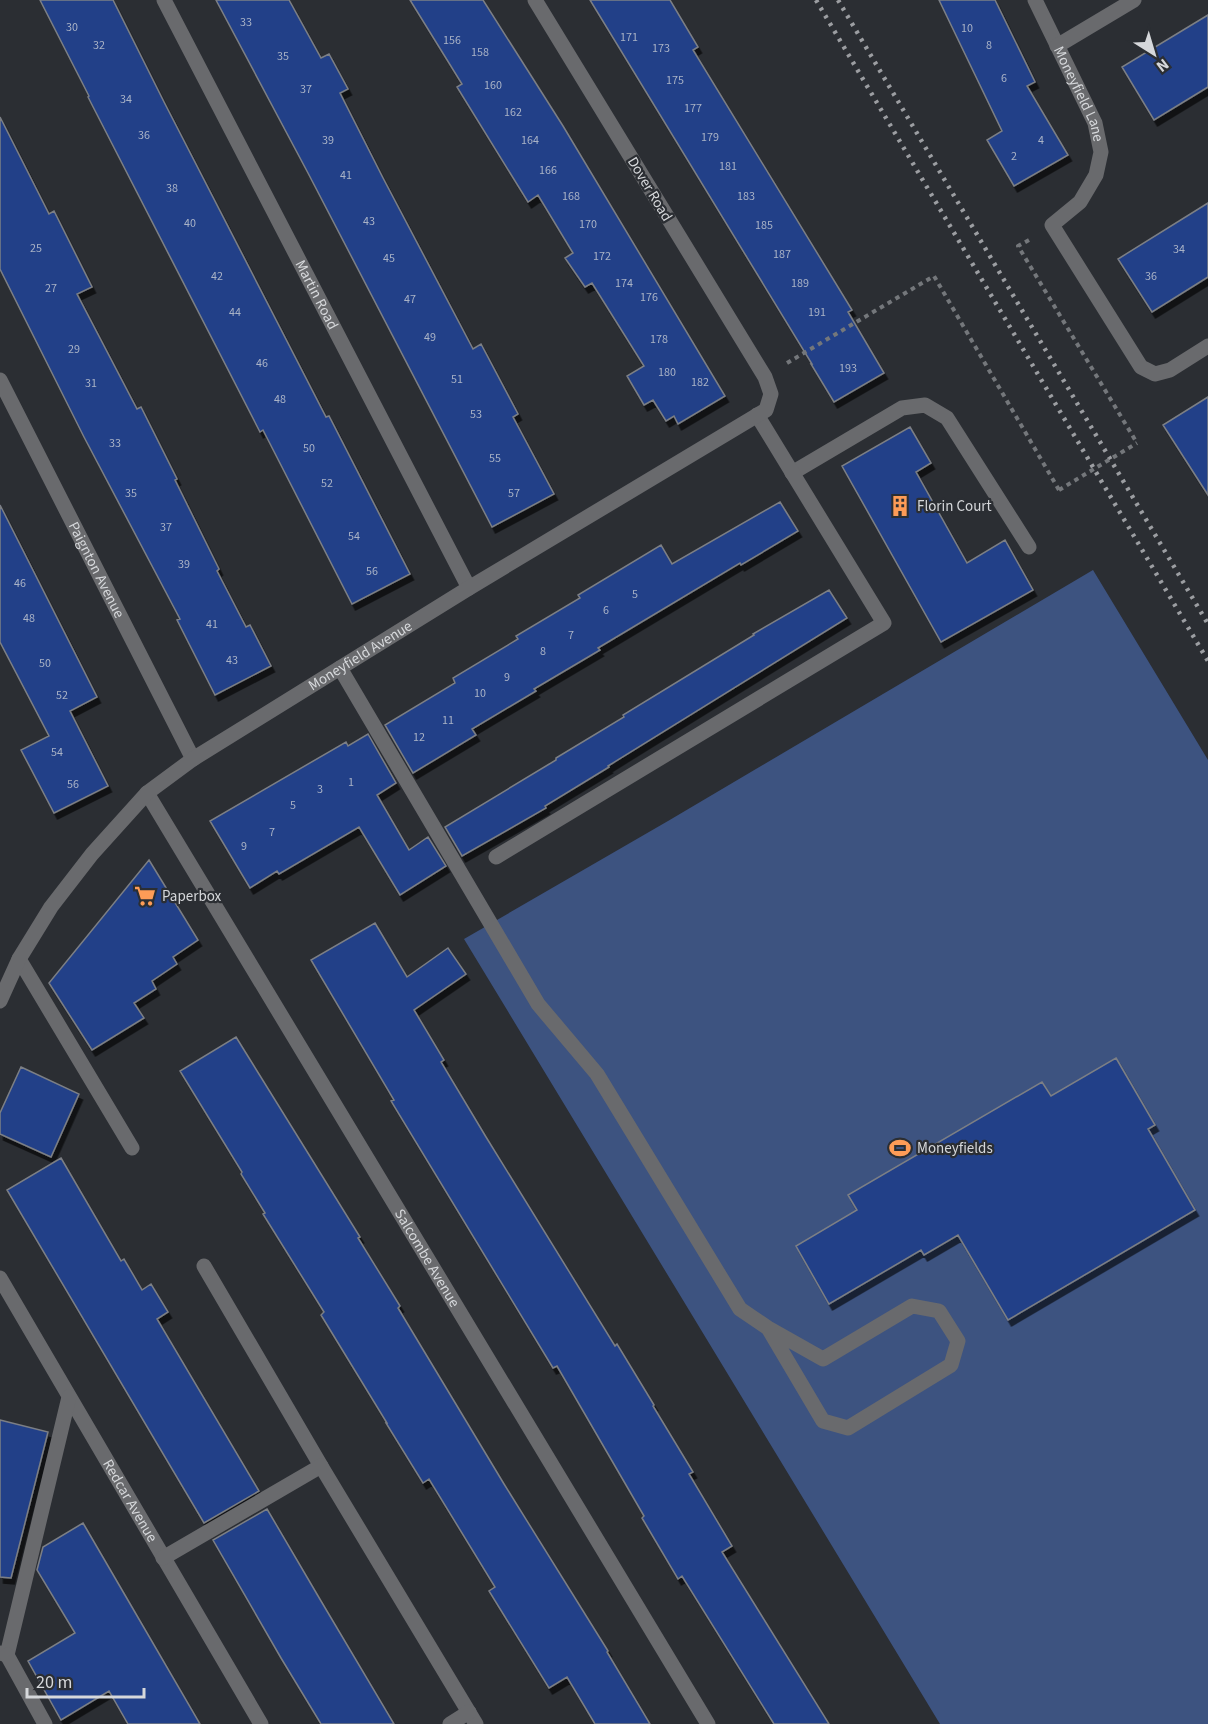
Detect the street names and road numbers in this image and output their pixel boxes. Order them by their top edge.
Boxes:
street label: Moneyfield Lane [1048,43,1109,144]
street label: Dover Road [622,153,677,226]
street label: Martin Road [290,256,343,333]
street label: Paignton Avenue [63,518,129,622]
street label: Moneyfield Avenue [304,616,416,696]
street label: Salcombe Avenue [389,1205,465,1312]
street label: Redcar Avenue [97,1456,162,1546]

